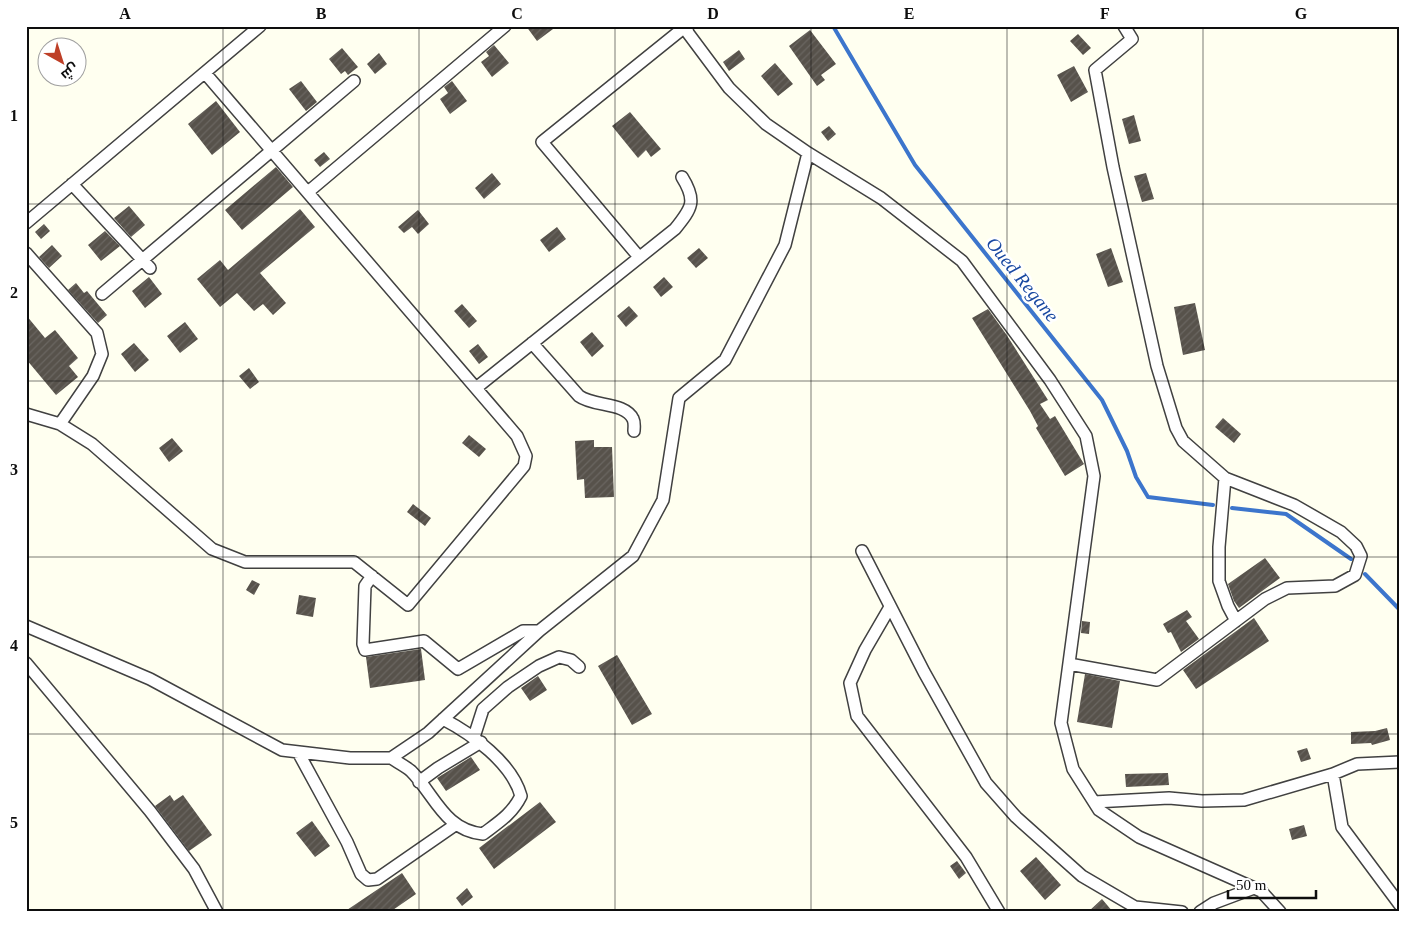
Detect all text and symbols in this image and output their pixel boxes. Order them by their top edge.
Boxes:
text: A [119,5,131,22]
text: B [316,5,327,22]
text: C [511,5,523,22]
text: D [707,5,719,22]
text: E [904,5,914,22]
text: F [1100,5,1110,22]
text: G [1295,5,1308,22]
north arrow [38,38,88,88]
text: ش [58,59,82,84]
text: 1 [10,107,18,124]
water label: Oued Regane [982,233,1063,326]
text: 2 [10,284,18,301]
text: 3 [10,461,18,478]
text: 4 [10,637,18,654]
text: 5 [10,814,18,831]
scale bar [1228,868,1316,900]
text: 50 m [1236,877,1267,893]

